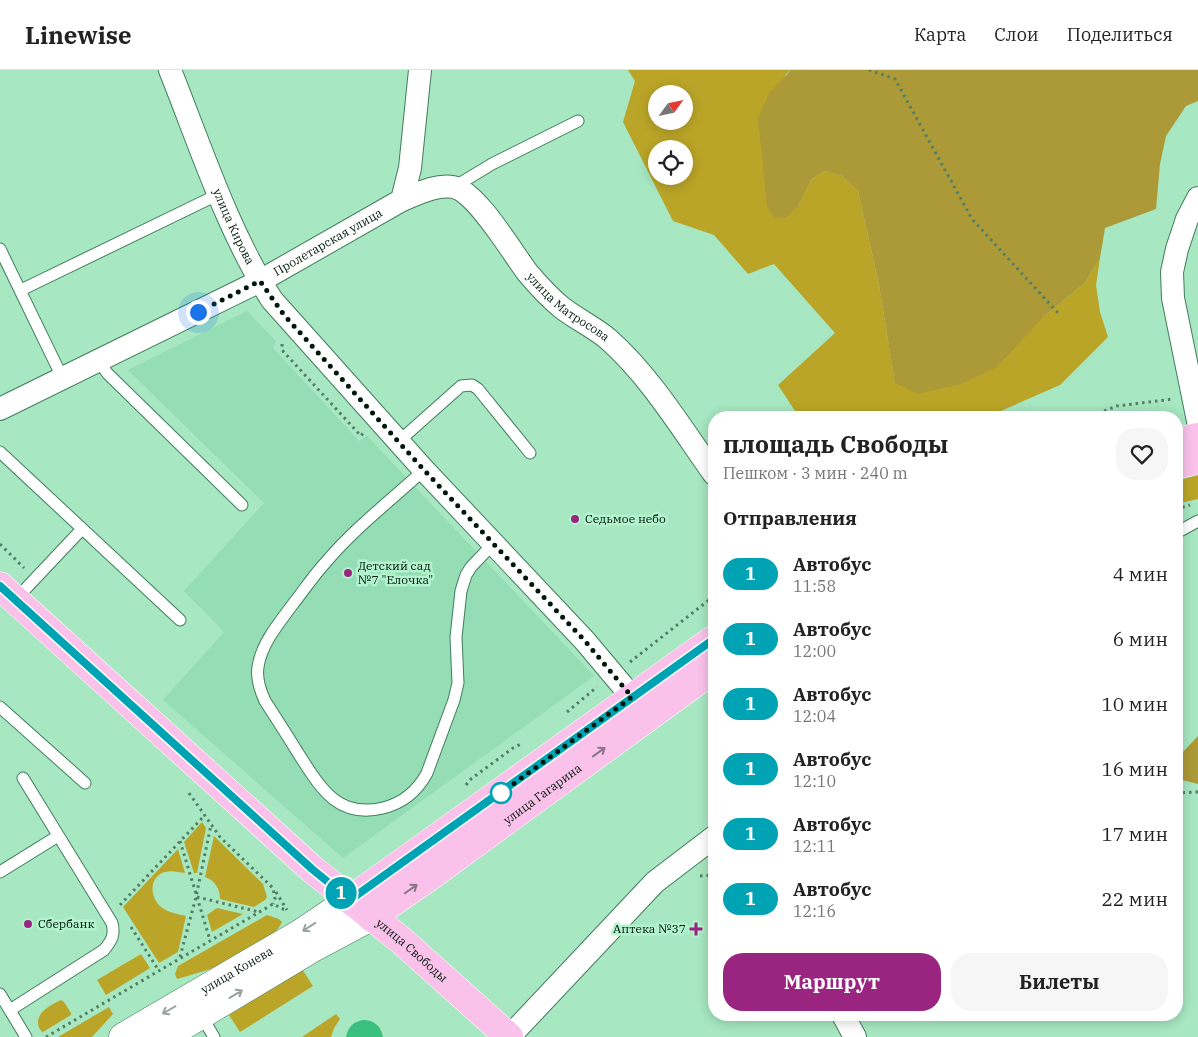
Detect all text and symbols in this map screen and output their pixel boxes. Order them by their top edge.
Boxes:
text: Linewise [25,19,132,51]
text: Карта [914,23,966,46]
text: Слои [994,23,1039,46]
text: Поделиться [1067,23,1173,46]
north arrow [648,85,692,130]
map controls [648,85,693,185]
button: locate [648,140,693,185]
street label: улица Кирова [210,186,258,267]
street label: Пролетарская улица [271,205,385,279]
street label: улица Матросова [524,269,613,345]
your location [186,300,211,325]
text: площадь Свободы [723,428,948,460]
button: heart [1116,428,1168,480]
text: Пешком · 3 мин · 240 m [723,463,908,483]
text: Отправления [723,506,857,530]
place label: Седьмое небо [585,511,666,526]
marker: Седьмое небо [569,513,581,525]
text: Автобус [793,552,871,576]
place label: Детский сад №7 "Елочка" [358,558,433,587]
text: 1 [745,562,756,585]
text: 4 мин [1113,562,1168,586]
marker: Детский сад №7 "Елочка" [342,567,354,579]
text: 11:58 [793,576,836,596]
text: Автобус [793,617,871,641]
text: 1 [745,627,756,650]
text: 6 мин [1113,627,1168,651]
text: 12:00 [793,641,836,661]
text: Автобус [793,682,871,706]
text: 1 [745,692,756,715]
text: 10 мин [1101,692,1168,716]
text: 12:04 [793,706,836,726]
one-way arrow [592,747,605,758]
text: Автобус [793,747,871,771]
text: 1 [745,757,756,780]
text: 16 мин [1101,757,1168,781]
street label: улица Гагарина [500,760,585,827]
text: 12:10 [793,771,836,791]
unlabelled marker [490,782,512,804]
text: Автобус [793,812,871,836]
text: 1 [745,822,756,845]
text: 17 мин [1101,822,1168,846]
text: 12:11 [793,836,836,856]
line badge: 1 [325,877,357,909]
text: Автобус [793,877,871,901]
text: 1 [336,881,346,904]
one-way arrow [404,884,418,894]
text: 1 [745,887,756,910]
text: 22 мин [1101,887,1168,911]
text: 12:16 [793,901,836,921]
street label: улица Свободы [373,915,451,986]
place label: Сбербанк [38,916,94,931]
marker: Сбербанк [22,918,34,930]
place label: Аптека №37 [613,921,686,936]
one-way arrow [302,922,316,932]
marker: Аптека №37 [690,923,702,935]
street label: улица Конева [198,943,276,997]
button: Маршрут [723,953,941,1011]
button: Билеты [951,953,1168,1011]
one-way arrow [228,989,242,999]
one-way arrow [163,1005,177,1015]

